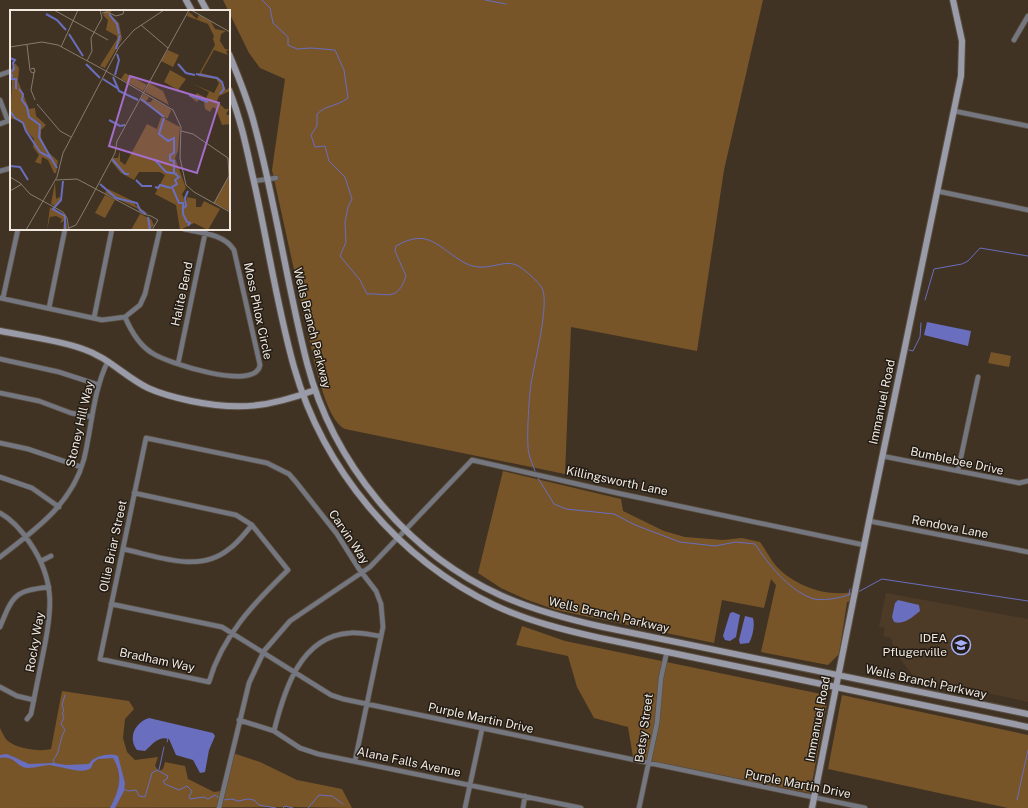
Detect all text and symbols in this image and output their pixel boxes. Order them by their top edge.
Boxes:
inset map [10,10,230,230]
street label: Halite Bend [168,261,196,327]
street label: Moss Phlox Circle [241,261,275,361]
street label: Wells Branch Parkway [290,266,334,390]
street label: Immanuel Road [866,358,898,446]
street label: Stoney Hill Way [63,379,97,468]
street label: Bumblebee Drive [909,444,1005,478]
street label: Killingsworth Lane [565,463,669,499]
street label: Ollie Briar Street [96,499,130,593]
street label: Carvin Way [326,507,372,567]
street label: Rendova Lane [910,513,990,541]
street label: Wells Branch Parkway [547,594,671,636]
street label: Rocky Way [23,610,47,673]
place label: IDEA Pflugerville [883,631,947,659]
school or university icon: IDEA Pflugerville [950,634,972,656]
street label: Bradham Way [118,645,197,675]
street label: Wells Branch Parkway [864,662,989,702]
street label: Immanuel Road [803,675,833,763]
street label: Betsy Street [632,692,656,763]
street label: Purple Martin Drive [427,700,535,736]
street label: Alana Falls Avenue [356,744,462,780]
street label: Purple Martin Drive [744,767,852,801]

